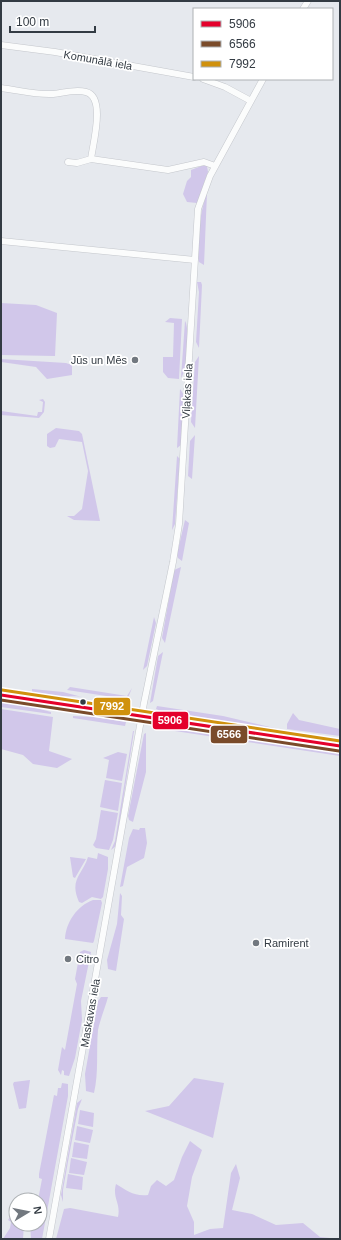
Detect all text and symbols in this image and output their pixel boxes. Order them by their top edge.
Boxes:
scale bar [10,8,95,34]
legend [193,8,333,80]
text: 100 m [16,15,49,29]
text: 5906 [229,17,256,31]
text: 6566 [229,37,256,51]
street label: Komunālā iela [63,48,134,72]
text: 7992 [229,57,256,71]
place label: Jūs un Mēs [71,354,127,366]
marker: Jūs un Mēs [130,355,140,365]
street label: Viļakas iela [180,362,194,419]
unlabelled marker [78,697,88,707]
line badge: 7992 [93,697,131,716]
text: 7992 [100,700,124,712]
line badge: 5906 [152,711,189,730]
text: 5906 [158,714,182,726]
line badge: 6566 [210,725,248,744]
text: 6566 [217,728,241,740]
place label: Ramirent [264,937,309,949]
marker: Ramirent [251,938,261,948]
place label: Citro [76,953,99,965]
marker: Citro [63,954,73,964]
street label: Maskavas iela [78,977,102,1048]
north arrow [8,1192,48,1232]
text: N [31,1205,44,1215]

